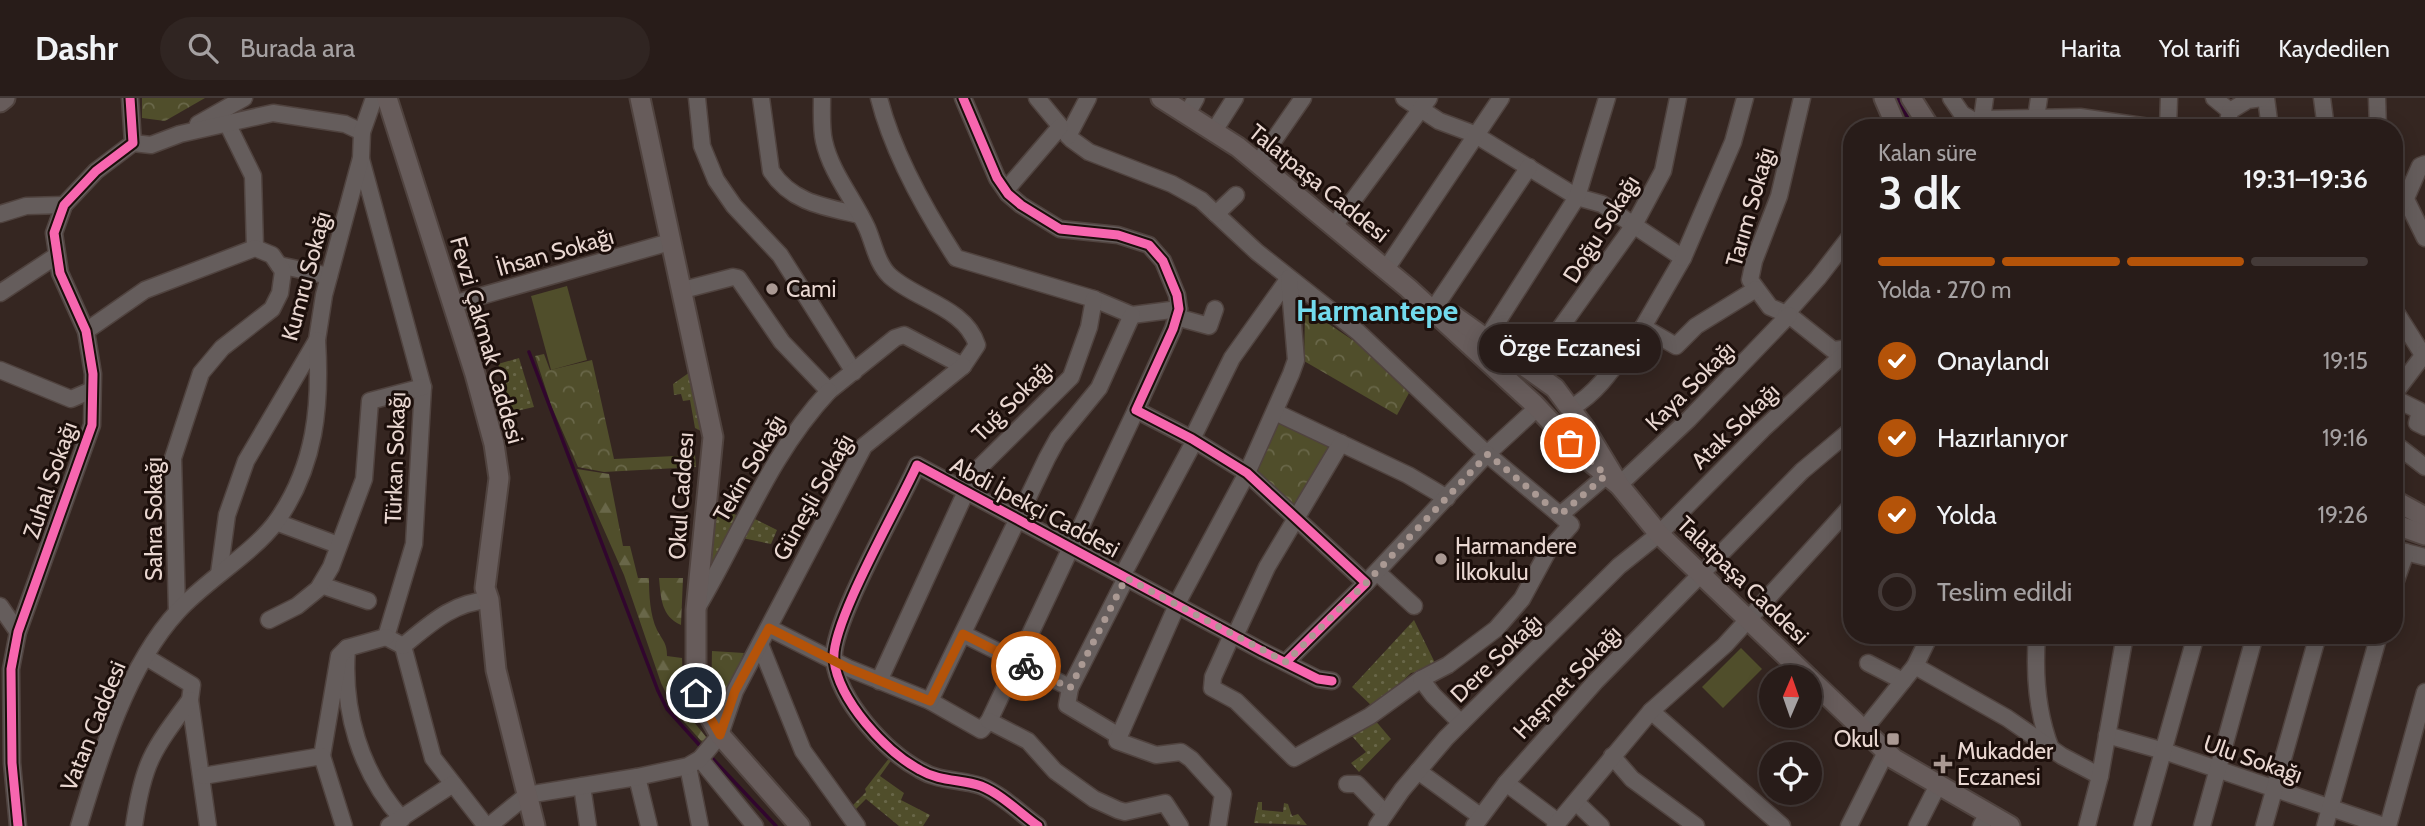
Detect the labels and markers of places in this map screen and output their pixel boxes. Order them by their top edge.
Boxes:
place label: Cami [786,275,836,303]
marker: Cami [764,281,780,297]
callout: Özge Eczanesi [1479,324,1661,373]
pin [1540,413,1600,473]
place label: Harmandere İlkokulu [1455,532,1577,586]
marker: Harmandere İlkokulu [1433,551,1449,567]
pin [666,663,726,723]
place label: Okul [1834,725,1880,753]
marker: Okul [1885,731,1901,747]
place label: Mukadder Eczanesi [1957,737,2054,791]
marker: Mukadder Eczanesi [1935,756,1951,772]

